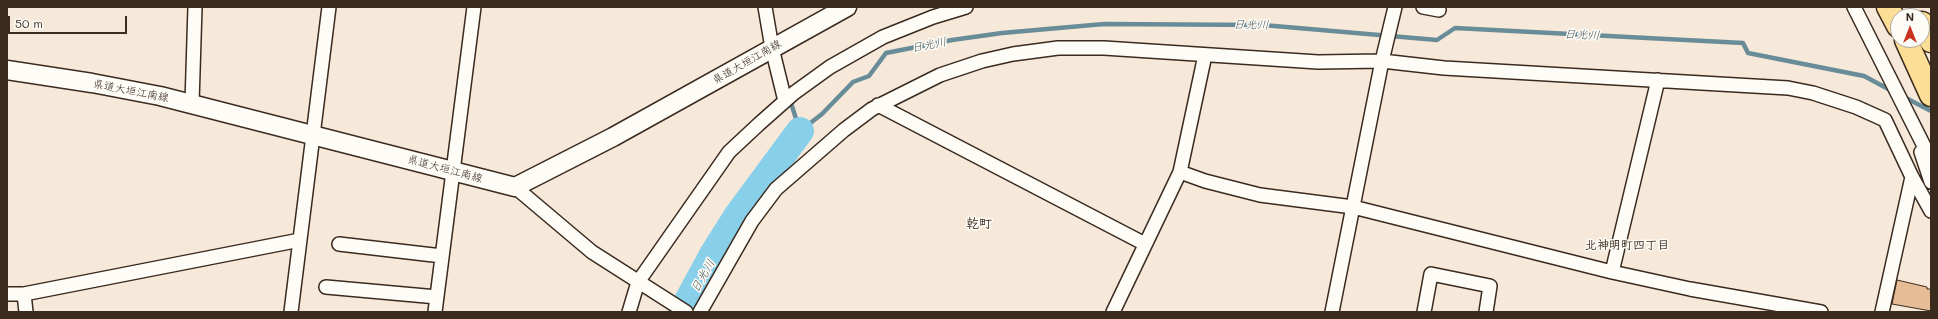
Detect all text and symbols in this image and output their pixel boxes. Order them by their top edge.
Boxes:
scale bar [10,8,129,34]
north arrow [1890,8,1930,48]
text: N [1906,9,1914,24]
text: 50 m [15,15,43,31]
water label: 日光川 [1233,17,1269,33]
water label: 日光川 [1564,27,1600,43]
water label: 日光川 [910,34,948,56]
street label: 県道大垣江南線 [710,37,784,87]
street label: 県道大垣江南線 [92,77,170,105]
street label: 県道大垣江南線 [406,153,484,185]
district label: 乾町 [966,216,992,232]
district label: 北神明町四丁目 [1585,238,1669,252]
water label: 日光川 [688,257,718,295]

